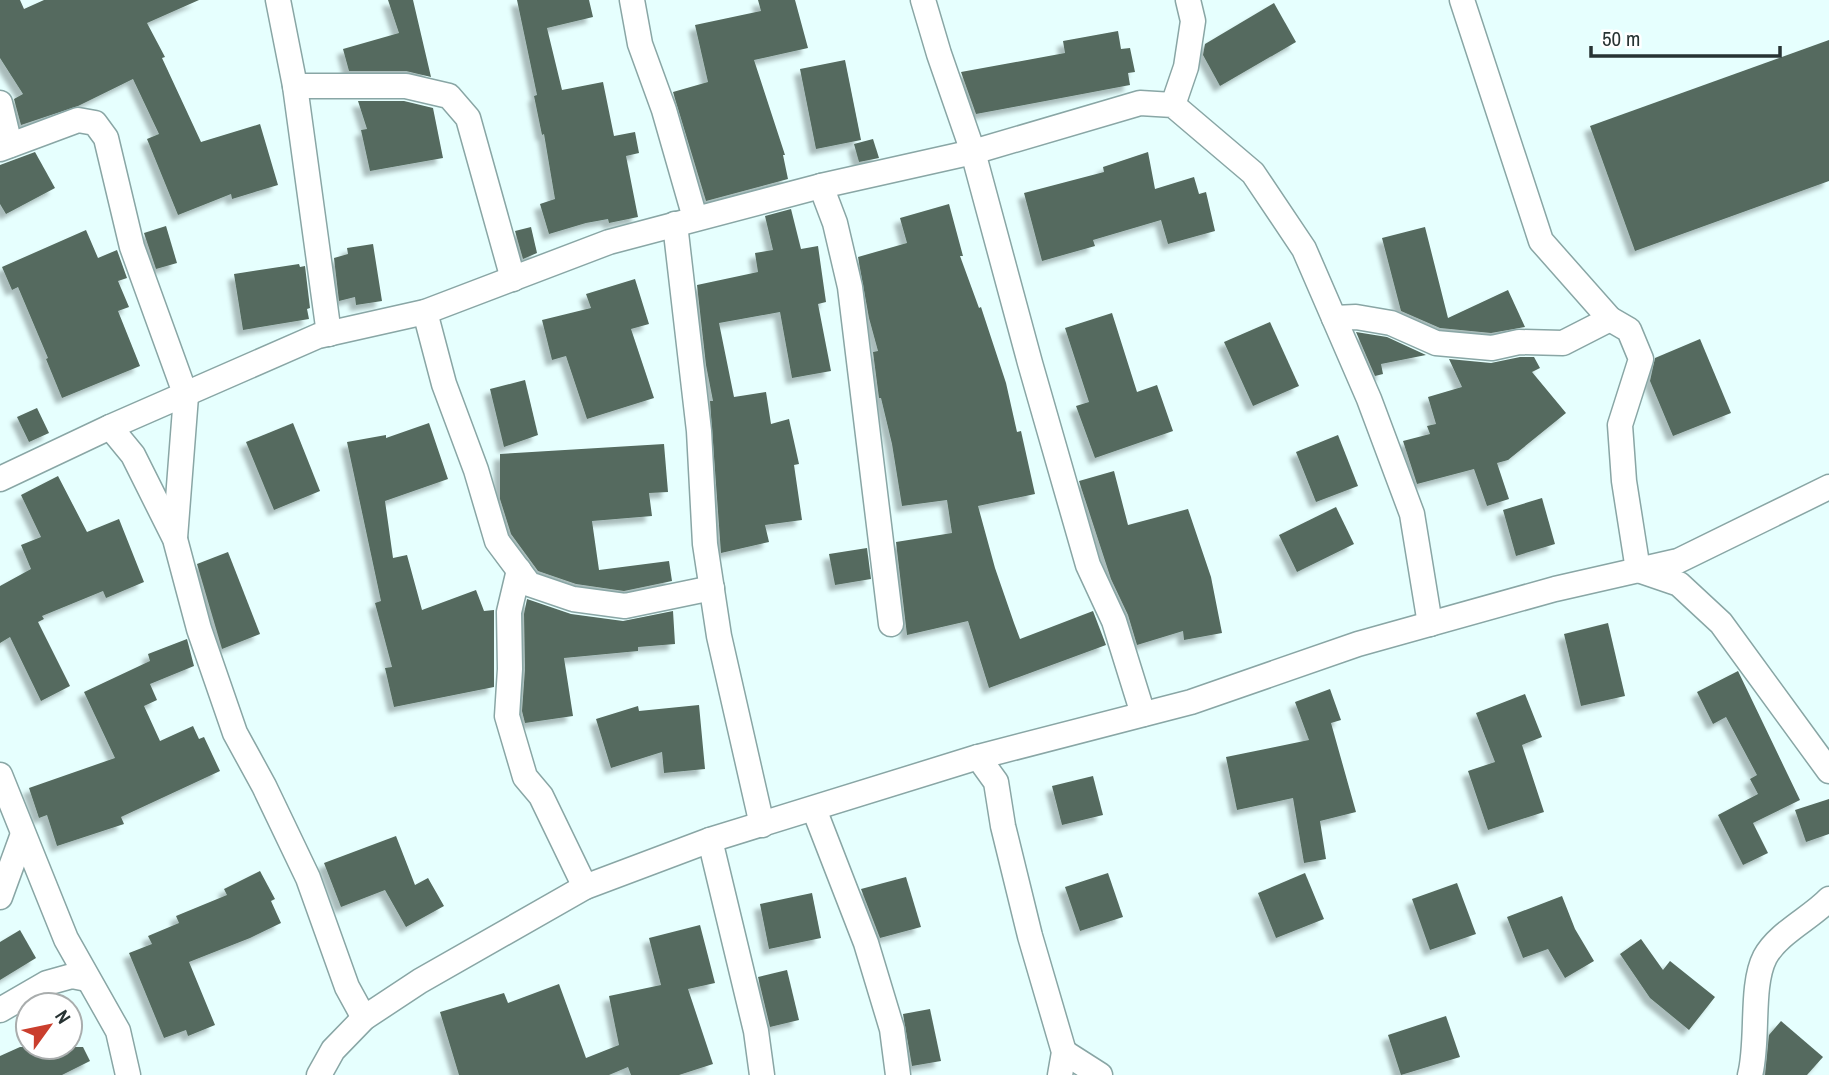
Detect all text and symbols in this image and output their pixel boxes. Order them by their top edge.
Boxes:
scale bar [1591,14,1780,58]
text: 50 m [1602,24,1640,53]
north arrow [14,991,84,1061]
text: N [49,1005,77,1029]

